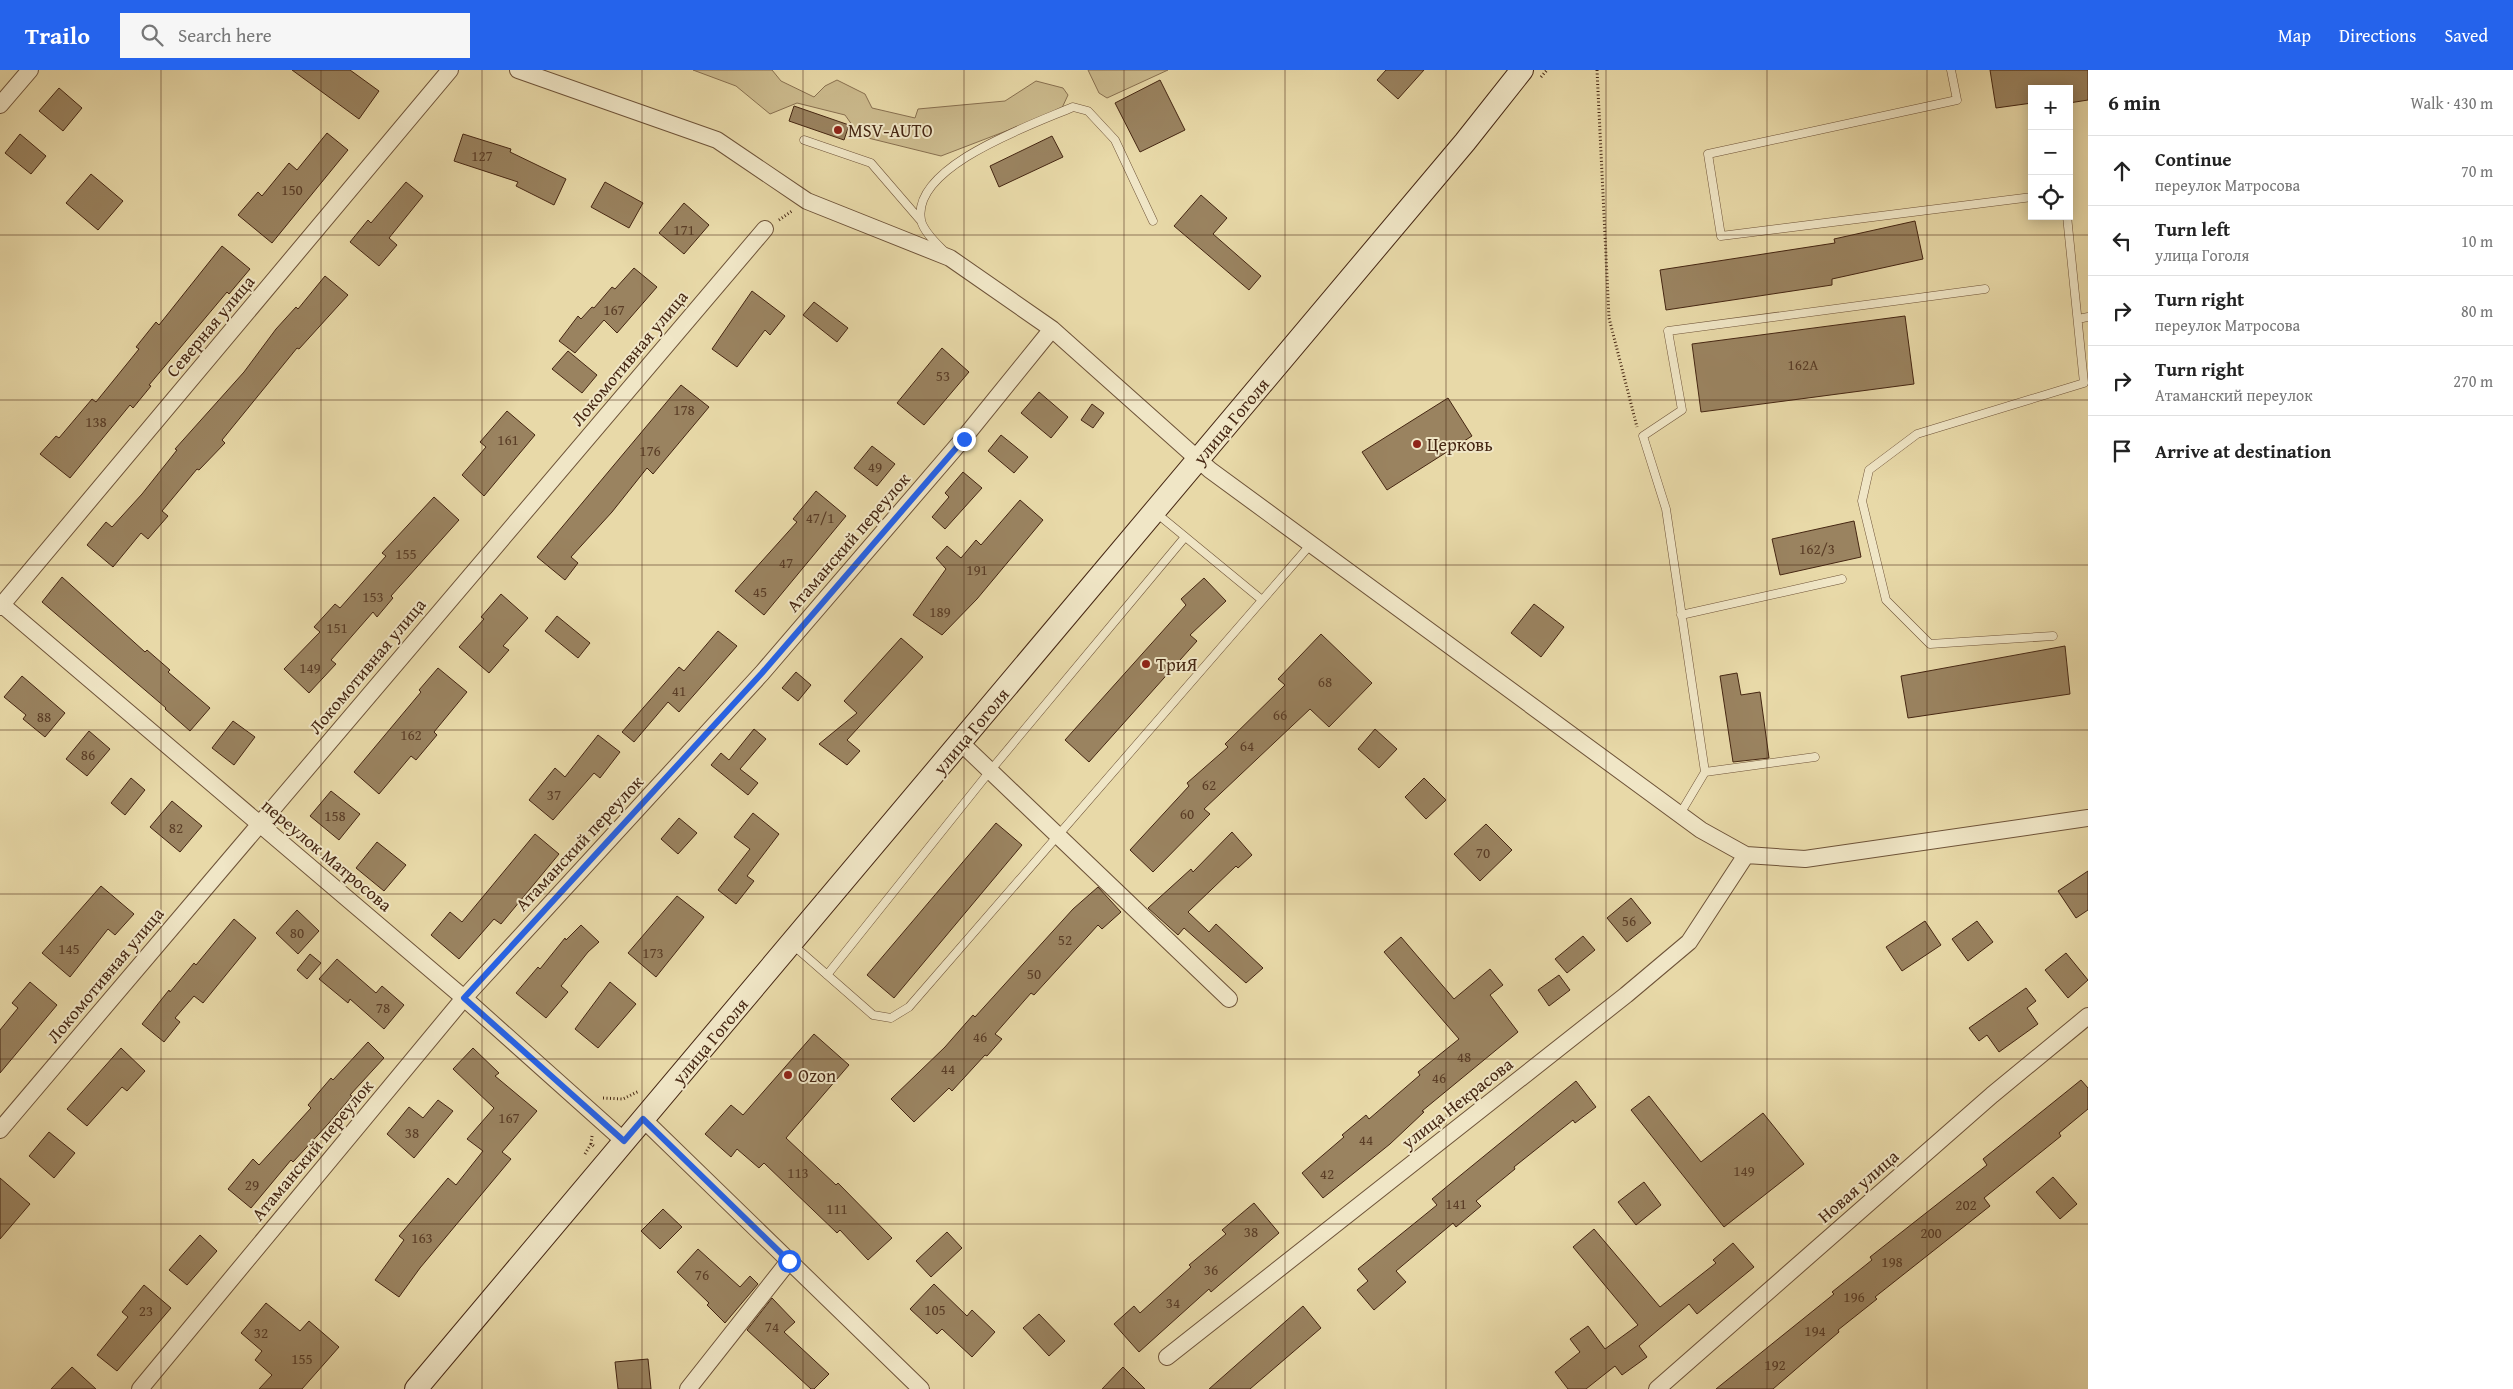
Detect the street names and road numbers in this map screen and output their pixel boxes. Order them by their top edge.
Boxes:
street label: Северная улица [159,269,261,383]
street label: Локомотивная улица [564,284,694,432]
street label: улица Гоголя [1186,372,1275,471]
street label: Атаманский переулок [780,466,917,618]
street label: Локомотивная улица [302,592,432,740]
street label: улица Гоголя [926,682,1015,781]
street label: Атаманский переулок [509,769,650,917]
street label: переулок Матросова [256,792,399,918]
street label: Локомотивная улица [40,901,170,1049]
street label: улица Гоголя [665,992,754,1091]
street label: улица Некрасова [1395,1050,1519,1156]
street label: Атаманский переулок [245,1073,380,1227]
street label: Новая улица [1811,1143,1905,1229]

